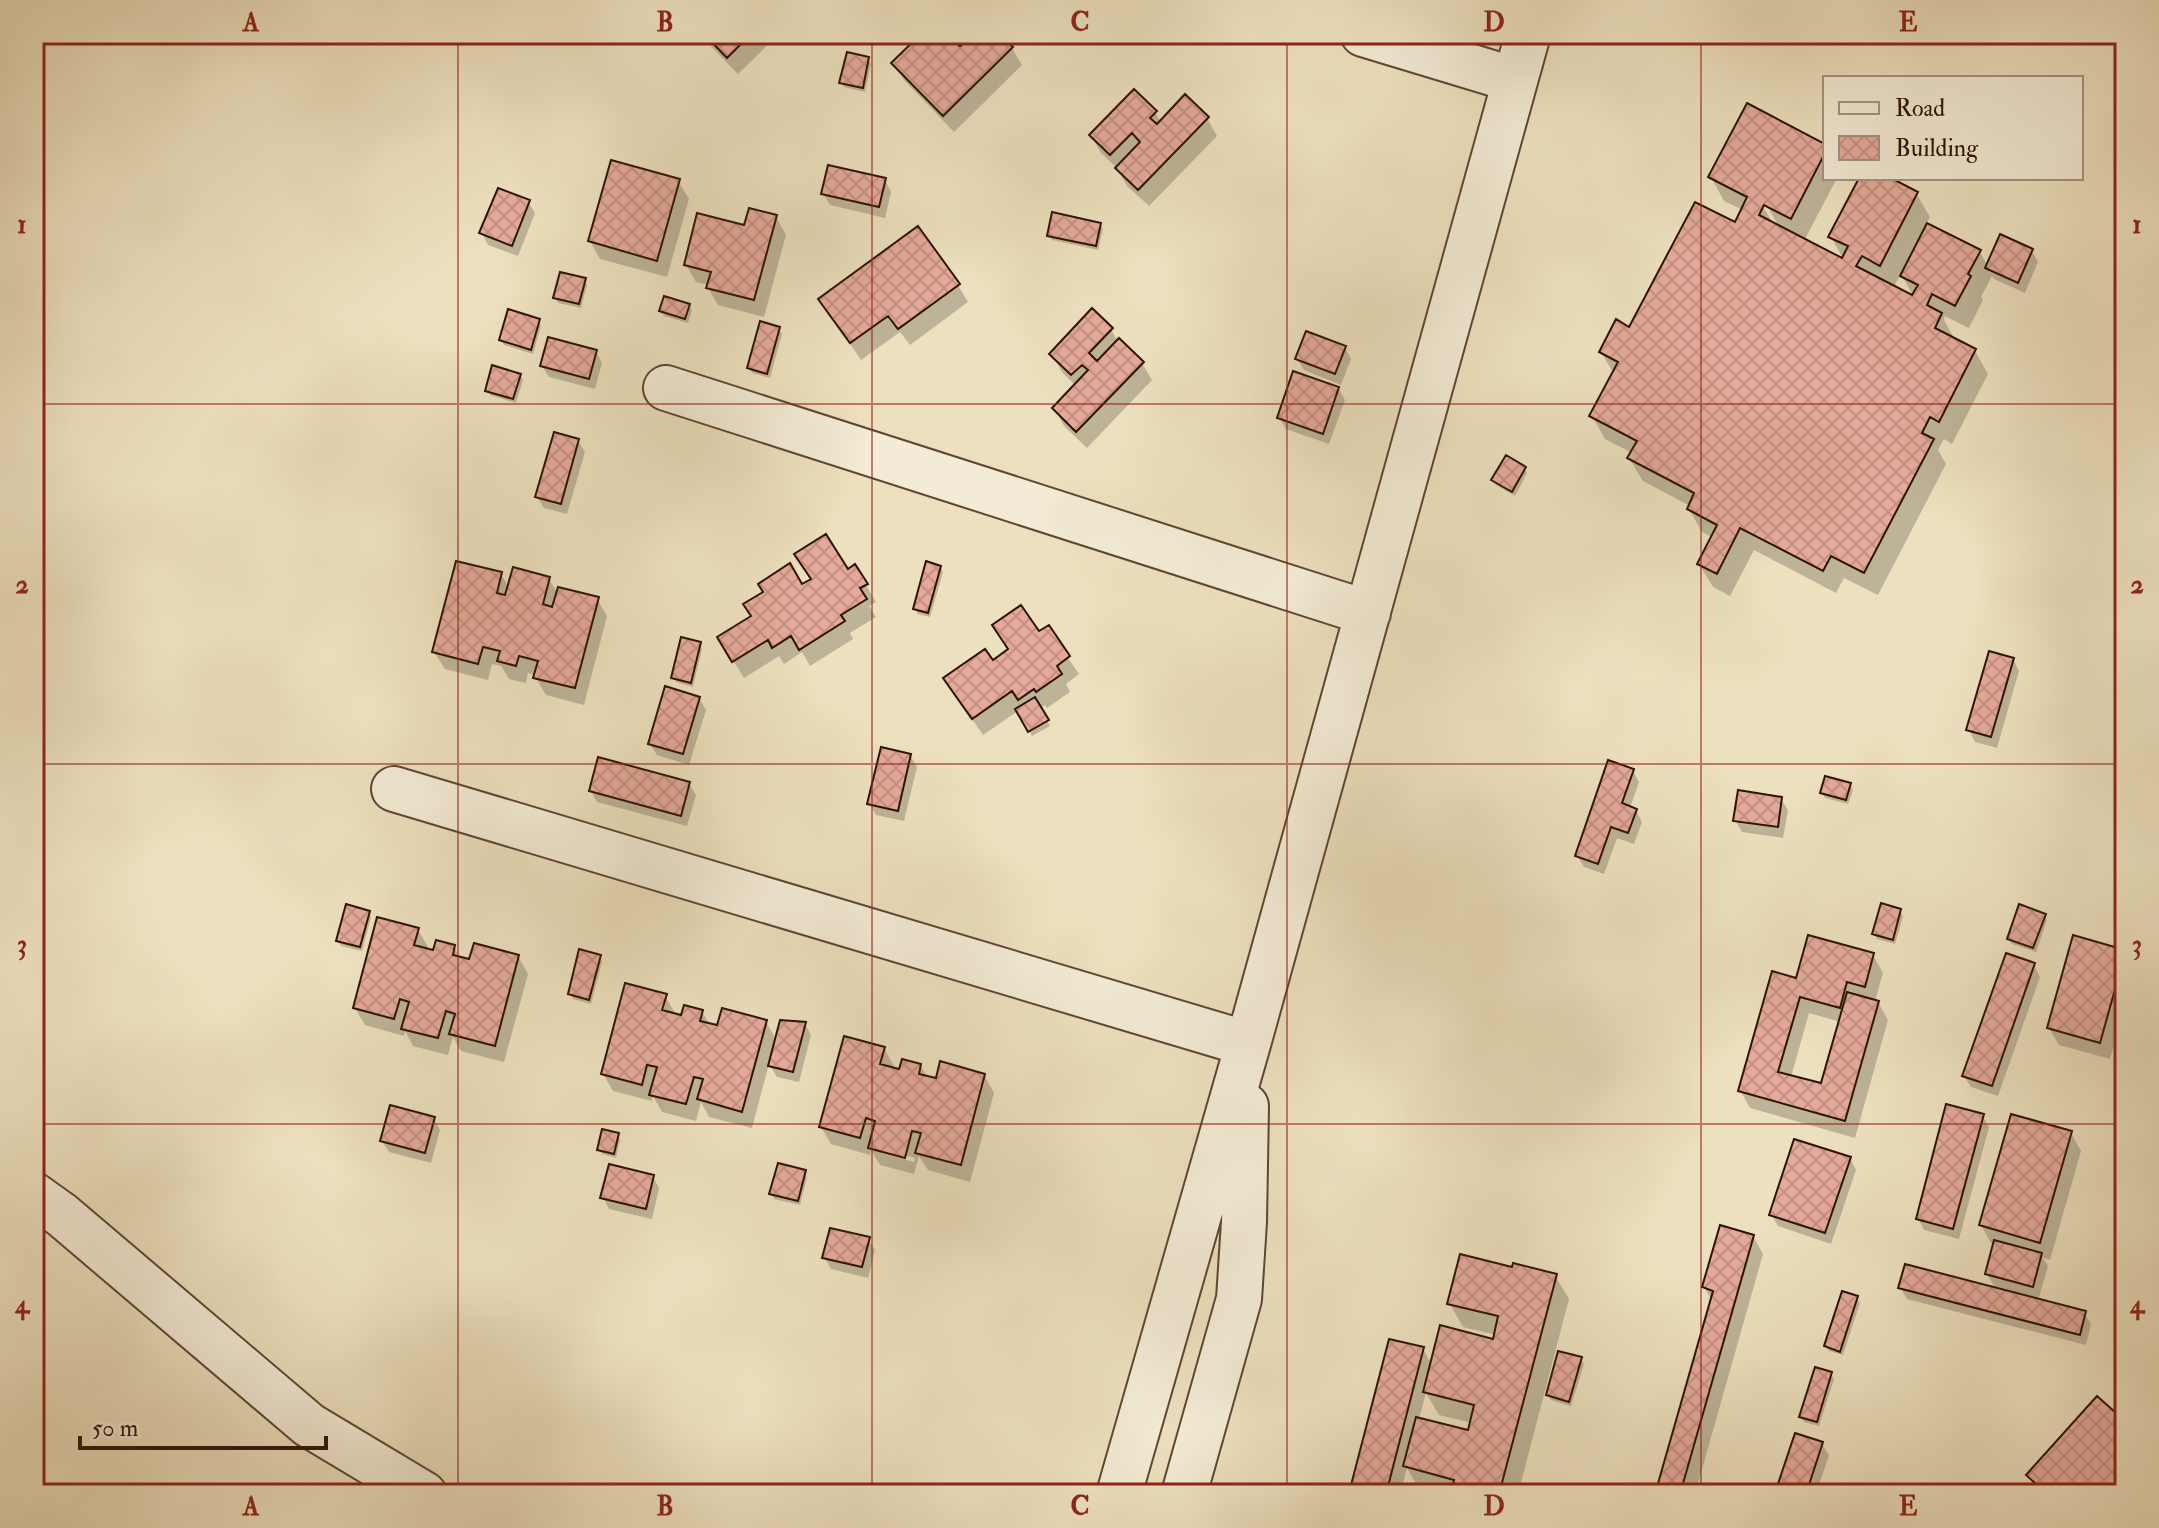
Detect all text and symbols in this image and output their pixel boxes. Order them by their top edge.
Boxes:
text: A [242,7,260,39]
text: B [656,7,674,39]
text: C [1070,7,1090,39]
text: D [1483,7,1505,39]
text: E [1899,7,1918,39]
legend [1823,76,2083,180]
text: Road [1895,93,1945,124]
text: Building [1895,133,1979,164]
text: 1 [17,209,27,241]
text: 1 [2132,209,2142,241]
text: 2 [15,569,29,601]
text: 2 [2130,569,2144,601]
text: 3 [17,929,27,961]
text: 3 [2132,929,2142,961]
text: 4 [14,1289,31,1321]
text: 4 [2129,1289,2146,1321]
scale bar [80,1400,326,1450]
text: 50 m [92,1413,139,1444]
text: A [242,1491,260,1523]
text: B [656,1491,674,1523]
text: C [1070,1491,1090,1523]
text: D [1483,1491,1505,1523]
text: E [1899,1491,1918,1523]

